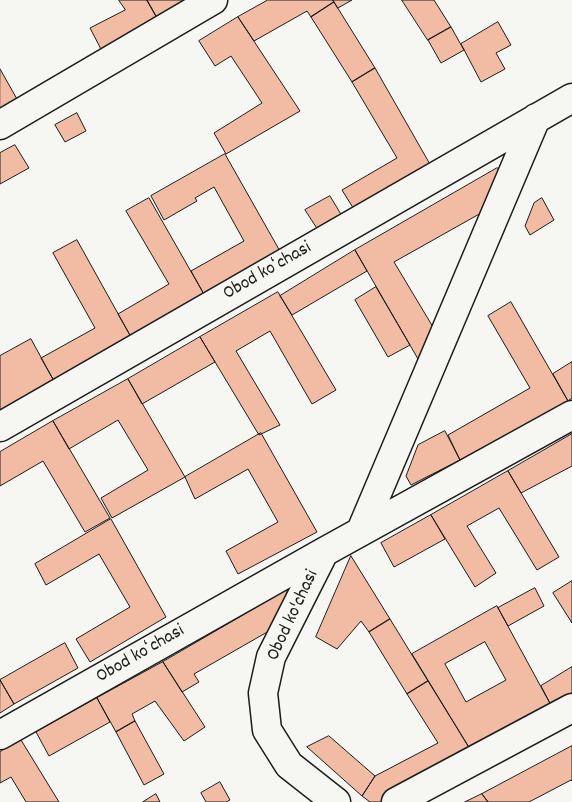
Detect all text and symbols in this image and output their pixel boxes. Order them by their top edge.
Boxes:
street label: Obod koʻchasi [220,238,316,306]
street label: Obod ko'chasi [263,567,325,665]
street label: Obod koʻchasi [93,621,189,689]

